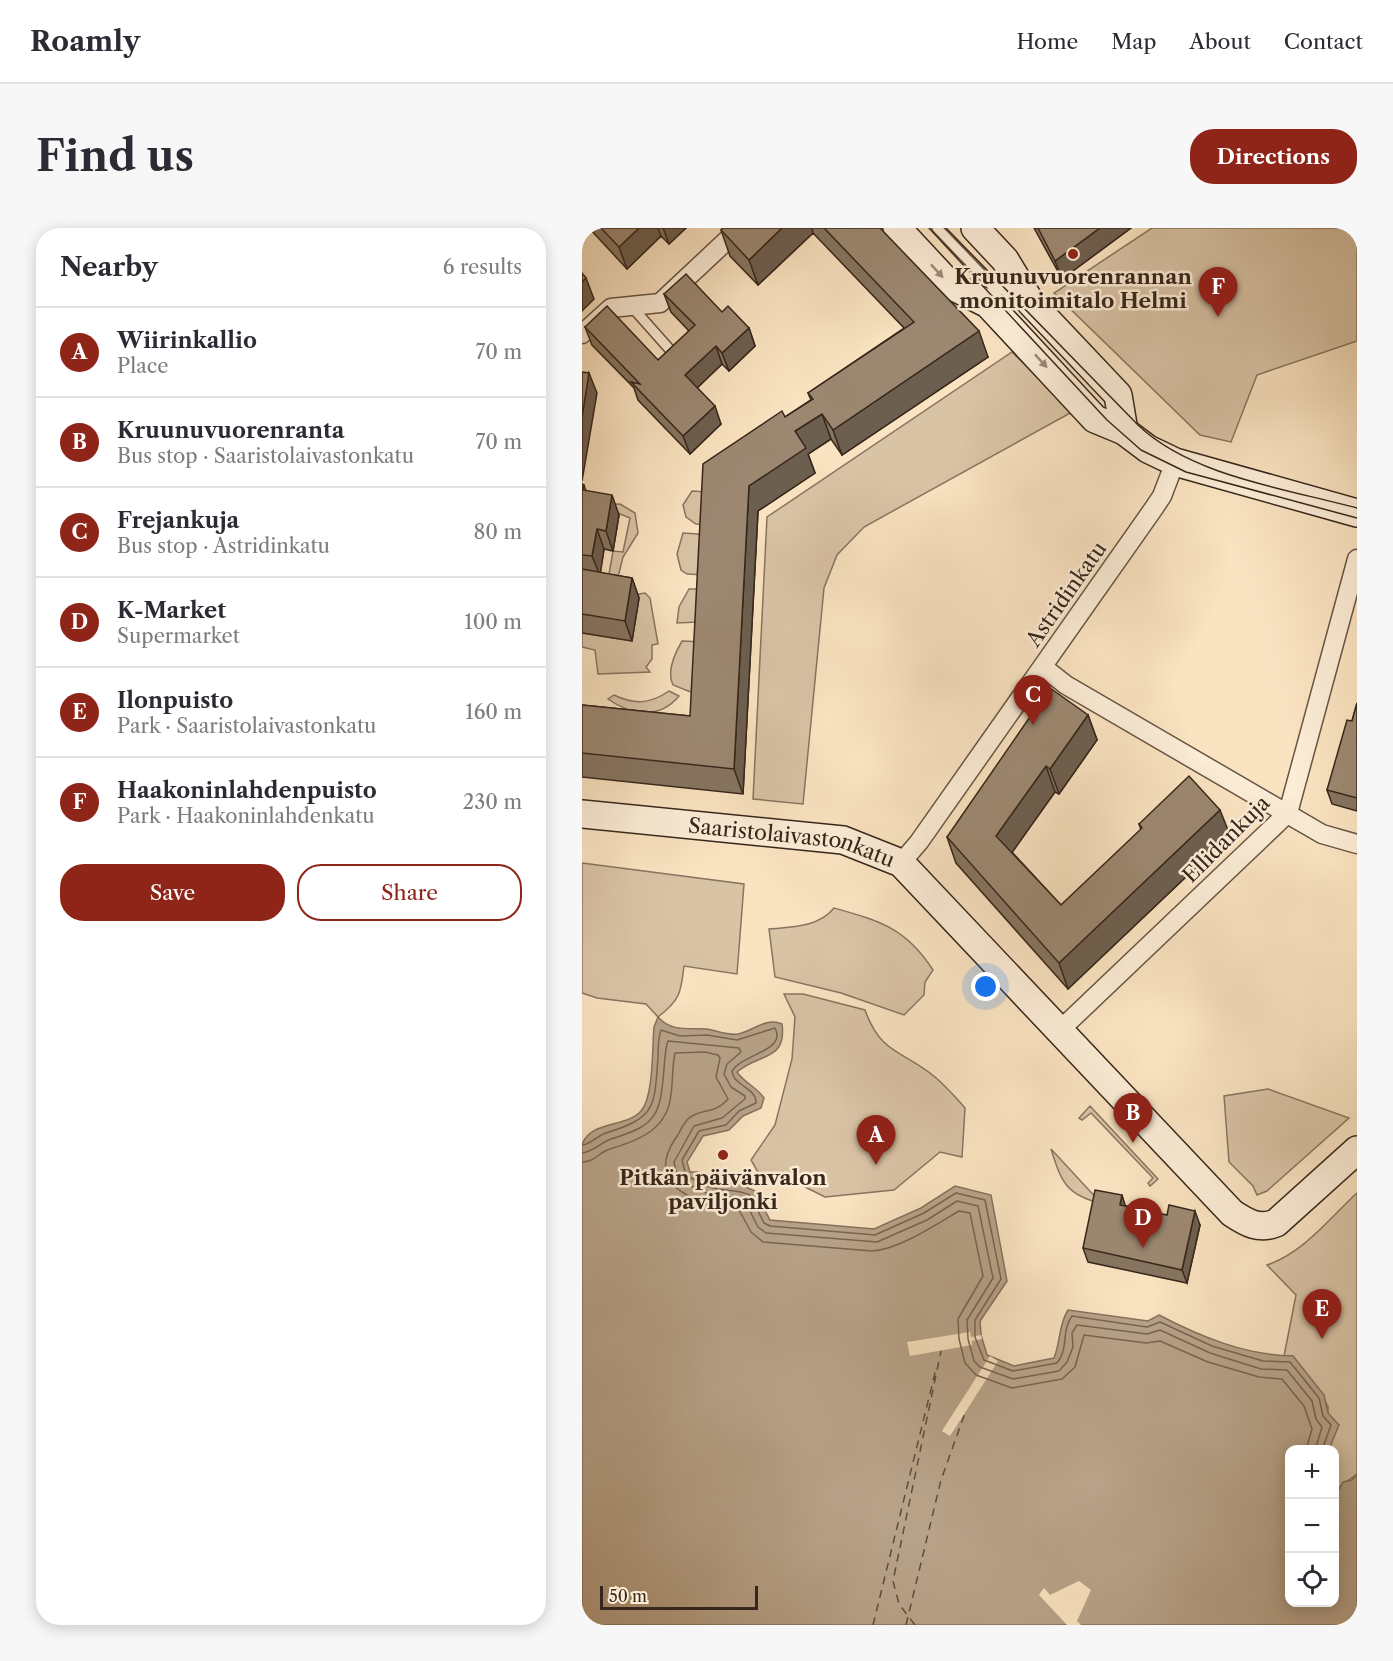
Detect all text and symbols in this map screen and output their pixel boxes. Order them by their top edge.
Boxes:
text: Roamly [30,24,140,58]
text: Home [1017,29,1078,54]
text: Map [1111,29,1156,54]
text: About [1189,29,1251,54]
text: Contact [1284,29,1363,54]
button: Directions [1190,129,1357,184]
text: Find us [36,130,194,182]
marker: Kruunuvuorenrannan monitoimitalo Helmi [1066,247,1080,261]
text: Nearby [60,251,158,283]
text: 6 results [443,255,522,279]
one-way arrow [929,263,943,277]
place label: Kruunuvuorenrannan monitoimitalo Helmi [954,264,1192,313]
pin: F [1198,268,1238,317]
text: Wiirinkallio [117,327,257,354]
text: A [72,340,87,364]
text: 70 m [476,340,522,364]
one-way arrow [1034,353,1047,368]
text: Place [117,354,168,378]
text: Kruunuvuorenranta [117,417,345,444]
text: B [72,430,87,454]
text: 70 m [476,430,522,454]
text: Bus stop · Saaristolaivastonkatu [117,444,414,468]
text: Frejankuja [117,507,239,534]
text: C [71,520,88,544]
text: 80 m [474,520,522,544]
text: Bus stop · Astridinkatu [117,534,330,558]
street label: Astridinkatu [1020,537,1111,652]
text: K-Market [117,597,226,624]
text: D [71,610,88,634]
text: 100 m [464,610,522,634]
text: Supermarket [117,624,240,648]
pin: C [1014,676,1052,725]
text: Ilonpuisto [117,687,233,714]
text: E [72,700,87,724]
text: 160 m [465,700,522,724]
text: Park · Saaristolaivastonkatu [117,714,376,738]
text: Haakoninlahdenpuisto [117,777,377,804]
text: F [73,790,86,814]
text: 230 m [463,790,522,814]
street label: Ellidankuja [1177,790,1275,888]
text: Park · Haakoninlahdenkatu [117,804,375,828]
street label: Saaristolaivastonkatu [687,812,899,872]
button: Save [60,864,285,921]
button: Share [297,864,522,921]
your location [971,972,1000,1001]
pin: B [1114,1094,1152,1143]
pin: A [856,1116,896,1165]
marker: Pitkän päivänvalon paviljonki [716,1148,730,1162]
place label: Pitkän päivänvalon paviljonki [619,1165,827,1214]
pin: D [1124,1198,1162,1248]
pin: E [1302,1290,1342,1339]
map controls [1285,1445,1339,1607]
button: + [1285,1445,1339,1499]
button: − [1285,1499,1339,1553]
button: locate [1285,1553,1339,1607]
scale bar [600,1583,758,1610]
text: 50 m [609,1586,647,1606]

